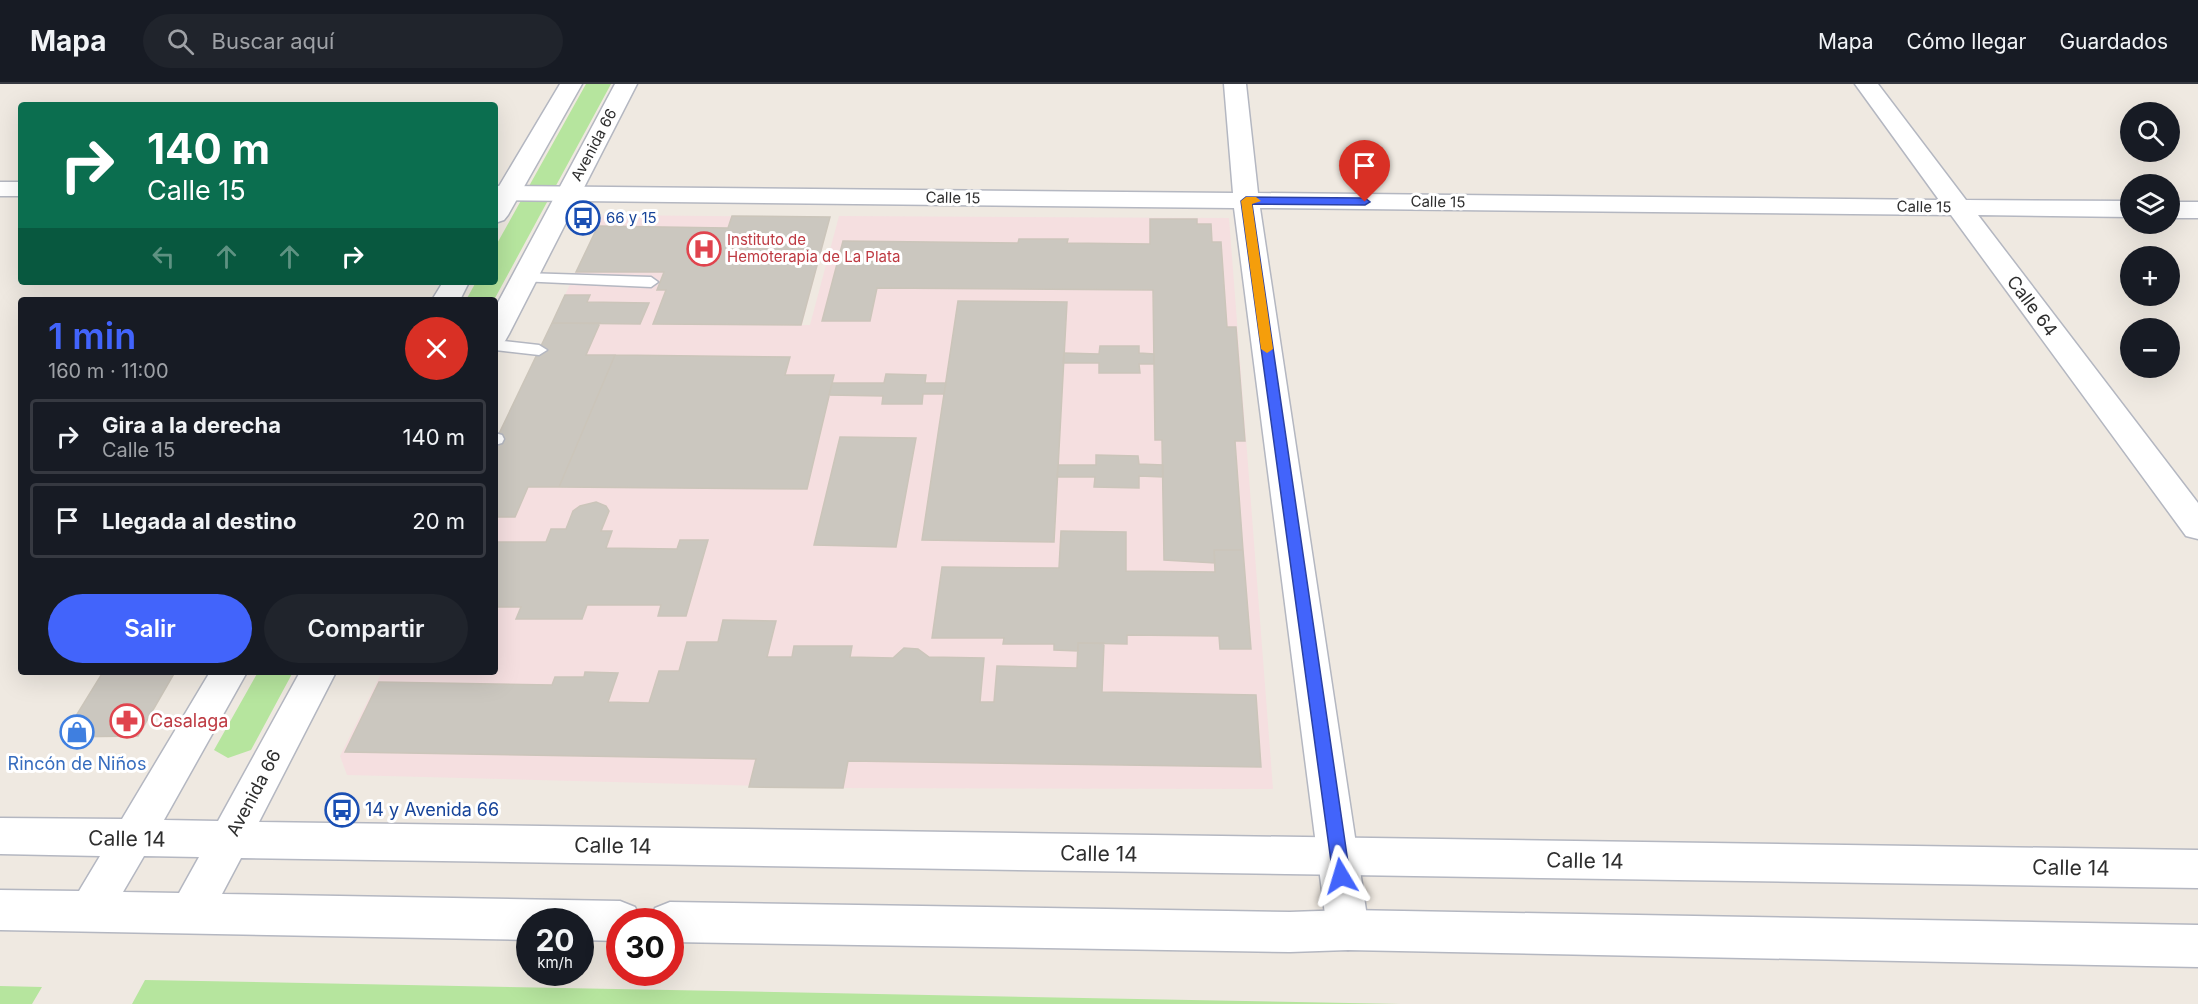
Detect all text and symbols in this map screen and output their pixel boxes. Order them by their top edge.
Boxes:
search box [143,14,563,68]
text: Mapa [30,24,107,58]
icon: search [164,25,197,58]
text: Buscar aquí [212,28,334,54]
text: Mapa [1818,29,1874,54]
text: Cómo llegar [1907,29,2026,54]
text: Guardados [2059,29,2168,54]
map controls [2120,102,2180,378]
button: search [2120,102,2180,162]
street label: Avenida 66 [567,105,621,184]
text: 140 m [147,123,270,174]
icon: right [48,126,126,204]
pin [1339,140,1390,202]
icon: arrive [1348,149,1381,182]
text: Calle 15 [147,174,246,207]
button: layers [2120,174,2180,234]
street label: Calle 15 [925,188,981,207]
street label: Calle 15 [1410,192,1466,211]
street label: Calle 15 [1896,197,1952,216]
bus stop icon: 66 y 15 [565,200,601,236]
place label: 66 y 15 [606,208,657,227]
place label: Instituto de Hemoterapia de La Plata [727,230,900,266]
hospital icon: Instituto de Hemoterapia de La Plata [686,231,722,267]
icon: left [147,240,180,273]
icon: ahead [210,240,243,273]
icon: ahead [273,240,306,273]
icon: right [336,240,369,273]
button: + [2120,246,2180,306]
street label: Calle 64 [2003,271,2062,340]
text: 1 min [48,314,136,358]
button: close [405,317,468,380]
button: − [2120,318,2180,378]
text: 160 m · 11:00 [48,359,169,383]
text: Gira a la derecha [102,412,281,438]
icon: right [51,420,84,453]
text: 140 m [403,424,465,450]
text: Calle 15 [102,438,175,462]
icon: arrive [51,504,84,537]
text: Llegada al destino [102,508,296,534]
text: 20 m [412,508,465,534]
button: Salir [48,594,252,663]
button: Compartir [264,594,468,663]
pharmacy icon: Casalaga [109,703,145,739]
place label: Casalaga [150,710,228,731]
shop icon: Rincón de Niños [59,714,95,750]
street label: Avenida 66 [222,746,285,840]
place label: Rincón de Niños [8,753,146,774]
bus stop icon: 14 y Avenida 66 [324,792,360,828]
place label: 14 y Avenida 66 [365,799,499,820]
street label: Calle 14 [88,825,166,852]
street label: Calle 14 [574,832,652,859]
street label: Calle 14 [1060,840,1138,867]
position arrow [1309,844,1373,908]
street label: Calle 14 [1546,847,1624,874]
street label: Calle 14 [2032,854,2110,881]
speed limit sign: 30 [606,908,684,986]
text: 20 [535,922,575,958]
text: km/h [537,953,573,972]

